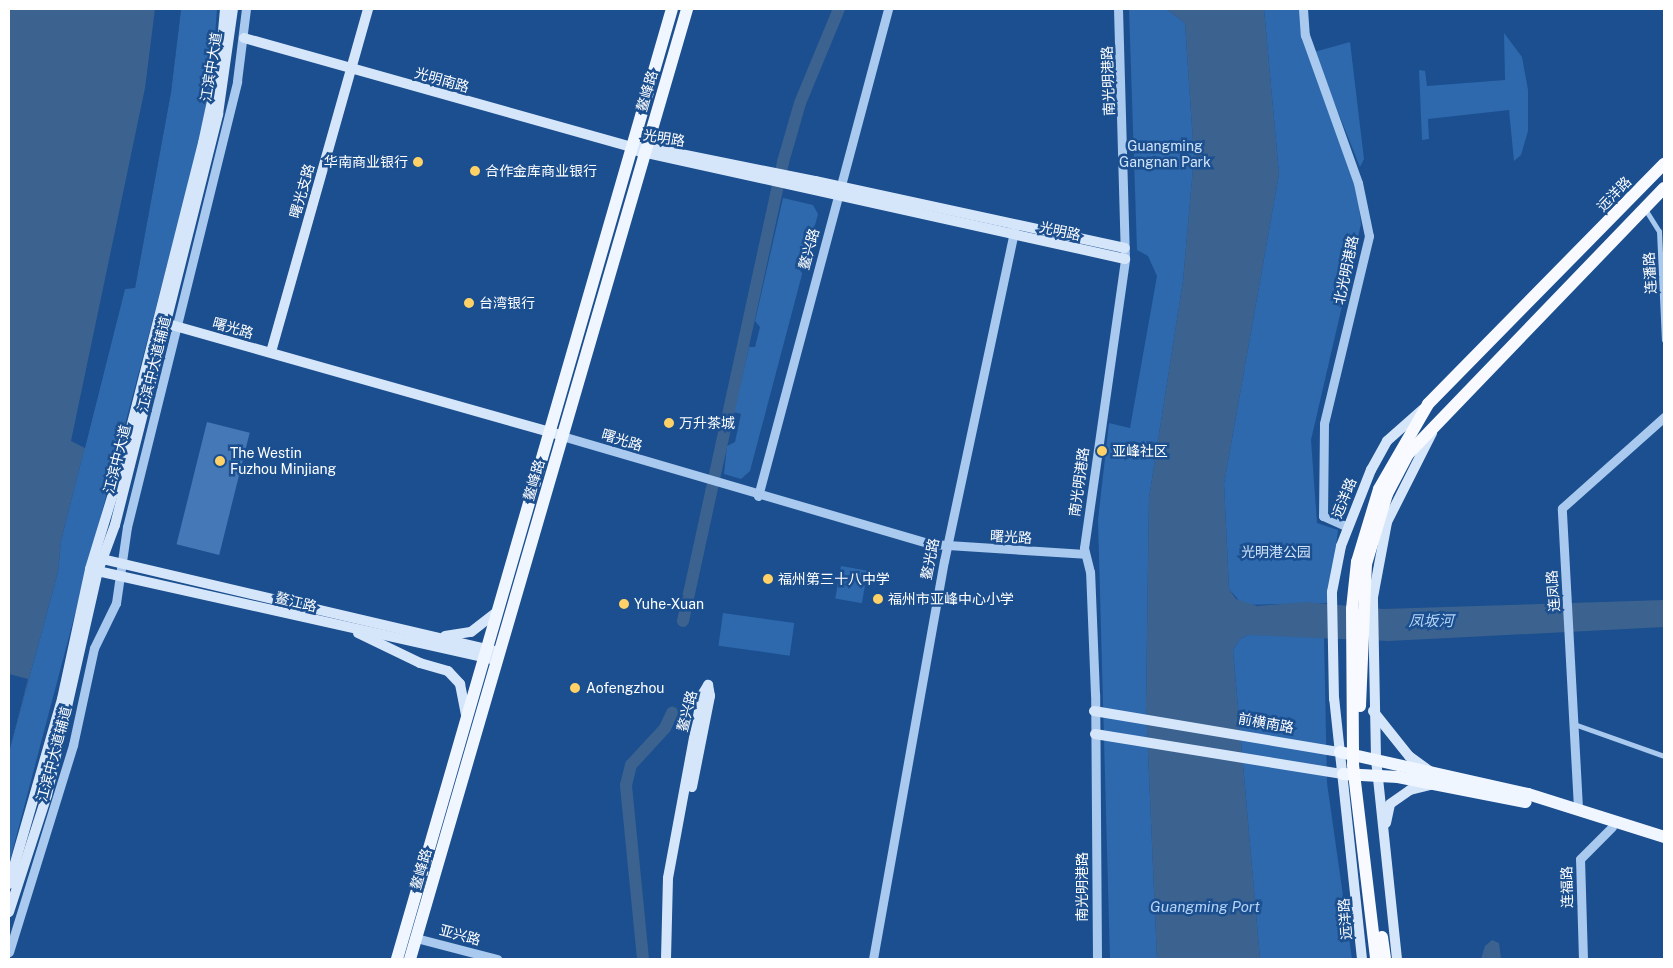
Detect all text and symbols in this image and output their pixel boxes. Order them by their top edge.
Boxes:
street label: 江滨中大道 [197,31,225,103]
street label: 南光明港路 [1098,46,1118,116]
street label: 光明南路 [413,64,471,96]
street label: 鳌峰路 [633,68,661,114]
street label: 光明路 [642,126,686,150]
park label: Guangming Gangnan Park [1119,138,1211,170]
place label: 华南商业银行 [324,154,408,170]
marker: 华南商业银行 [412,156,424,168]
street label: 曙光支路 [286,162,318,220]
place label: 合作金库商业银行 [485,163,597,179]
marker: 合作金库商业银行 [469,165,481,177]
street label: 远洋路 [1593,173,1635,215]
street label: 光明路 [1038,218,1082,244]
street label: 鳌兴路 [795,227,823,271]
street label: 北光明港路 [1331,234,1361,306]
street label: 连潘路 [1641,252,1659,294]
place label: 台湾银行 [479,295,535,311]
marker: 台湾银行 [463,297,475,309]
street label: 江滨中大道辅道 [134,314,174,414]
street label: 曙光路 [210,314,256,342]
place label: 万升茶城 [679,415,735,431]
marker: 万升茶城 [663,417,675,429]
street label: 江滨中大道 [100,423,134,495]
street label: 曙光路 [599,426,645,454]
place label: 亚峰社区 [1112,443,1168,459]
place label: The Westin Fuzhou Minjiang [230,445,336,478]
marker: 亚峰社区 [1096,445,1108,457]
street label: 南光明港路 [1066,446,1092,518]
marker: The Westin Fuzhou Minjiang [214,455,226,467]
street label: 鳌峰路 [520,457,548,503]
street label: 远洋路 [1328,475,1360,521]
street label: 曙光路 [990,528,1032,546]
street label: 鳌光路 [918,537,942,581]
park label: 光明港公园 [1241,544,1311,560]
street label: 连凤路 [1543,569,1563,613]
place label: 福州第三十八中学 [778,571,890,587]
marker: 福州第三十八中学 [762,573,774,585]
street label: 鳌江路 [274,589,318,615]
place label: 福州市亚峰中心小学 [888,591,1014,607]
marker: 福州市亚峰中心小学 [872,593,884,605]
place label: Yuhe-Xuan [634,596,704,612]
marker: Yuhe-Xuan [618,598,630,610]
water label: 凤坂河 [1409,612,1453,630]
place label: Aofengzhou [586,680,664,696]
marker: Aofengzhou [568,681,582,695]
street label: 鳌兴路 [674,689,700,733]
street label: 江滨中大道辅道 [33,704,75,804]
street label: 前横南路 [1237,710,1295,736]
street label: 鳌峰路 [407,846,435,892]
street label: 南光明港路 [1074,852,1090,922]
street label: 连福路 [1558,866,1576,908]
street label: 远洋路 [1335,897,1355,941]
water label: Guangming Port [1150,898,1260,916]
street label: 亚兴路 [438,921,482,949]

